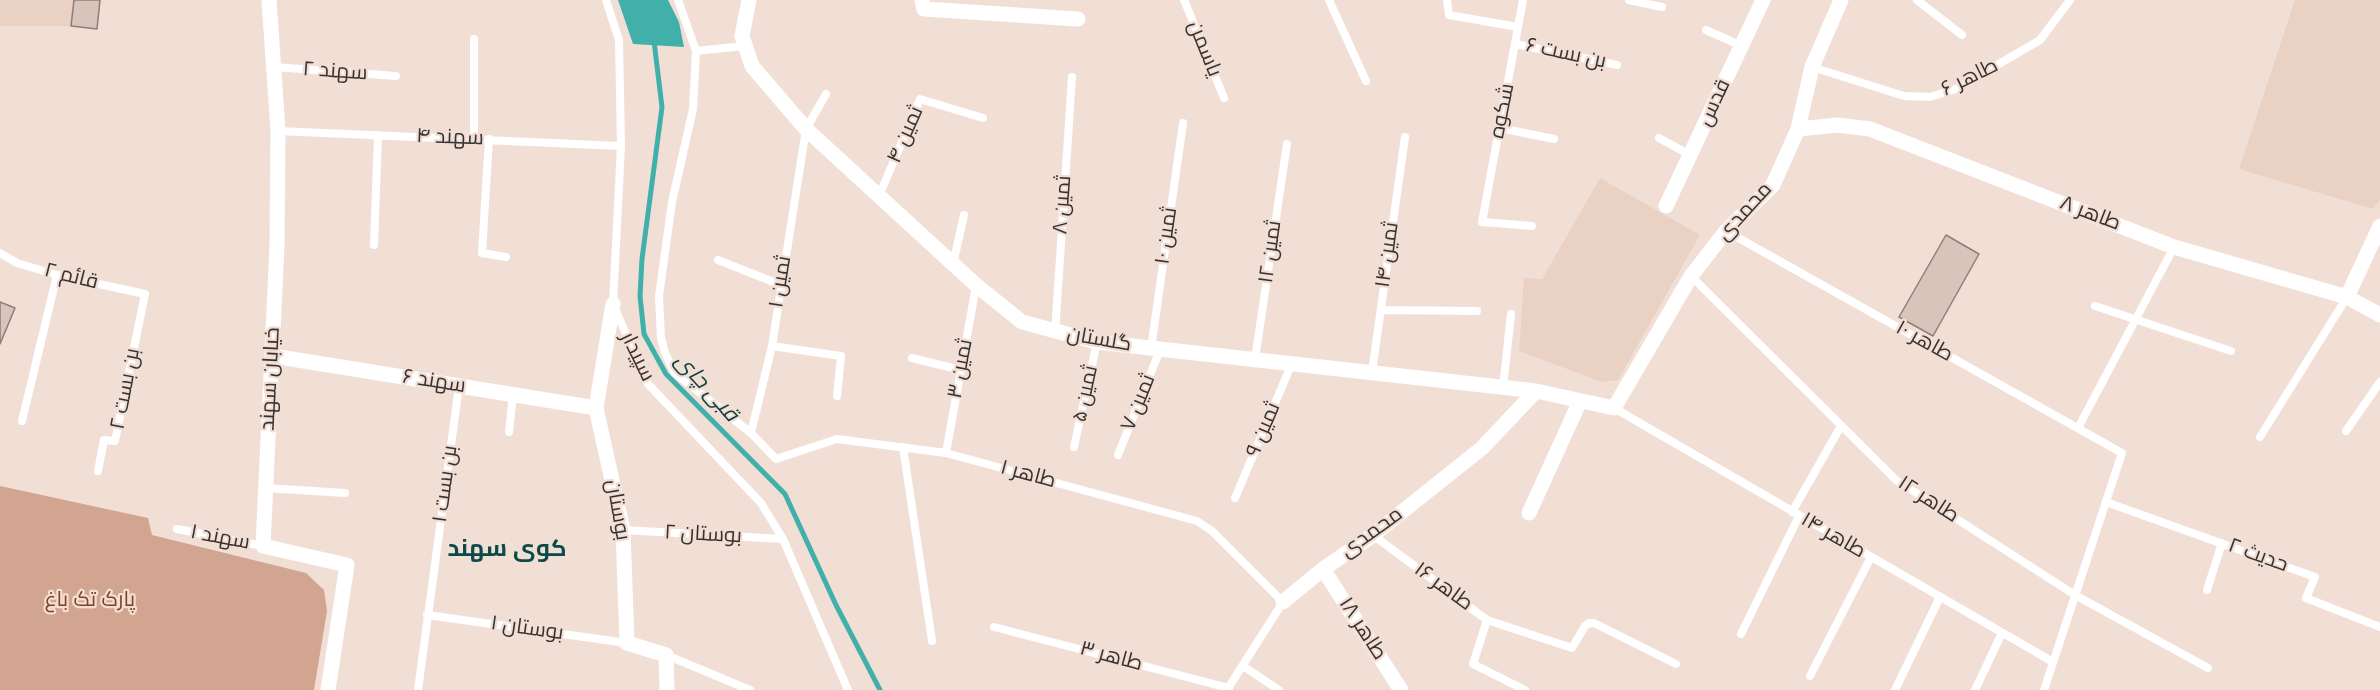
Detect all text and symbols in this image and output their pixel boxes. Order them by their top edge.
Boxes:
street label: یاسمن [1181,17,1227,81]
street label: بن بست ۶ [1523,33,1609,75]
street label: طاهر ۶ [1937,54,2003,102]
street label: سهند ۲ [302,57,368,87]
street label: قدس [1693,75,1737,131]
street label: شکوه [1485,81,1521,141]
street label: ثمین ۴ [882,103,930,167]
street label: سهند ۴ [416,124,484,152]
street label: ثمین ۸ [1048,175,1078,235]
street label: محمدی [1712,177,1778,247]
street label: طاهر ۸ [2056,191,2124,237]
street label: ثمین ۱۰ [1151,206,1183,266]
street label: ثمین ۱۲ [1254,219,1288,285]
street label: ثمین ۱۴ [1371,220,1405,290]
street label: ثمین ۱ [764,254,798,310]
street label: قائم ۲ [41,258,101,296]
street label: طاهر ۱۰ [1891,316,1957,368]
street label: گلستان [1065,322,1133,358]
street label: خیابان سهند [256,327,286,431]
street label: سپیدار [614,328,660,386]
street label: ثمین ۳ [943,337,979,401]
street label: بن بست ۲ [106,346,146,432]
water label: قبی چای [668,348,744,428]
street label: ثمین ۵ [1068,363,1104,425]
street label: سهند ۶ [400,365,468,399]
street label: ثمین ۷ [1116,371,1162,435]
street label: ثمین ۹ [1241,399,1287,461]
street label: بن بست ۱ [428,444,464,524]
street label: طاهر ۱ [997,456,1059,494]
street label: طاهر ۱۲ [1893,471,1963,529]
street label: بوستان [599,478,635,542]
street label: محمدی [1336,502,1408,564]
street label: طاهر ۱۴ [1796,507,1870,565]
street label: سهند ۱ [188,520,252,556]
street label: بوستان ۲ [664,520,742,550]
street label: حدیث ۲ [2225,534,2291,578]
district label: کوی سهند [447,536,567,564]
street label: طاهر ۱۶ [1409,557,1477,617]
park label: پارک تک باغ [45,588,135,614]
street label: طاهر ۱۸ [1332,593,1392,665]
street label: بوستان ۱ [489,611,565,647]
street label: طاهر ۳ [1077,637,1145,677]

